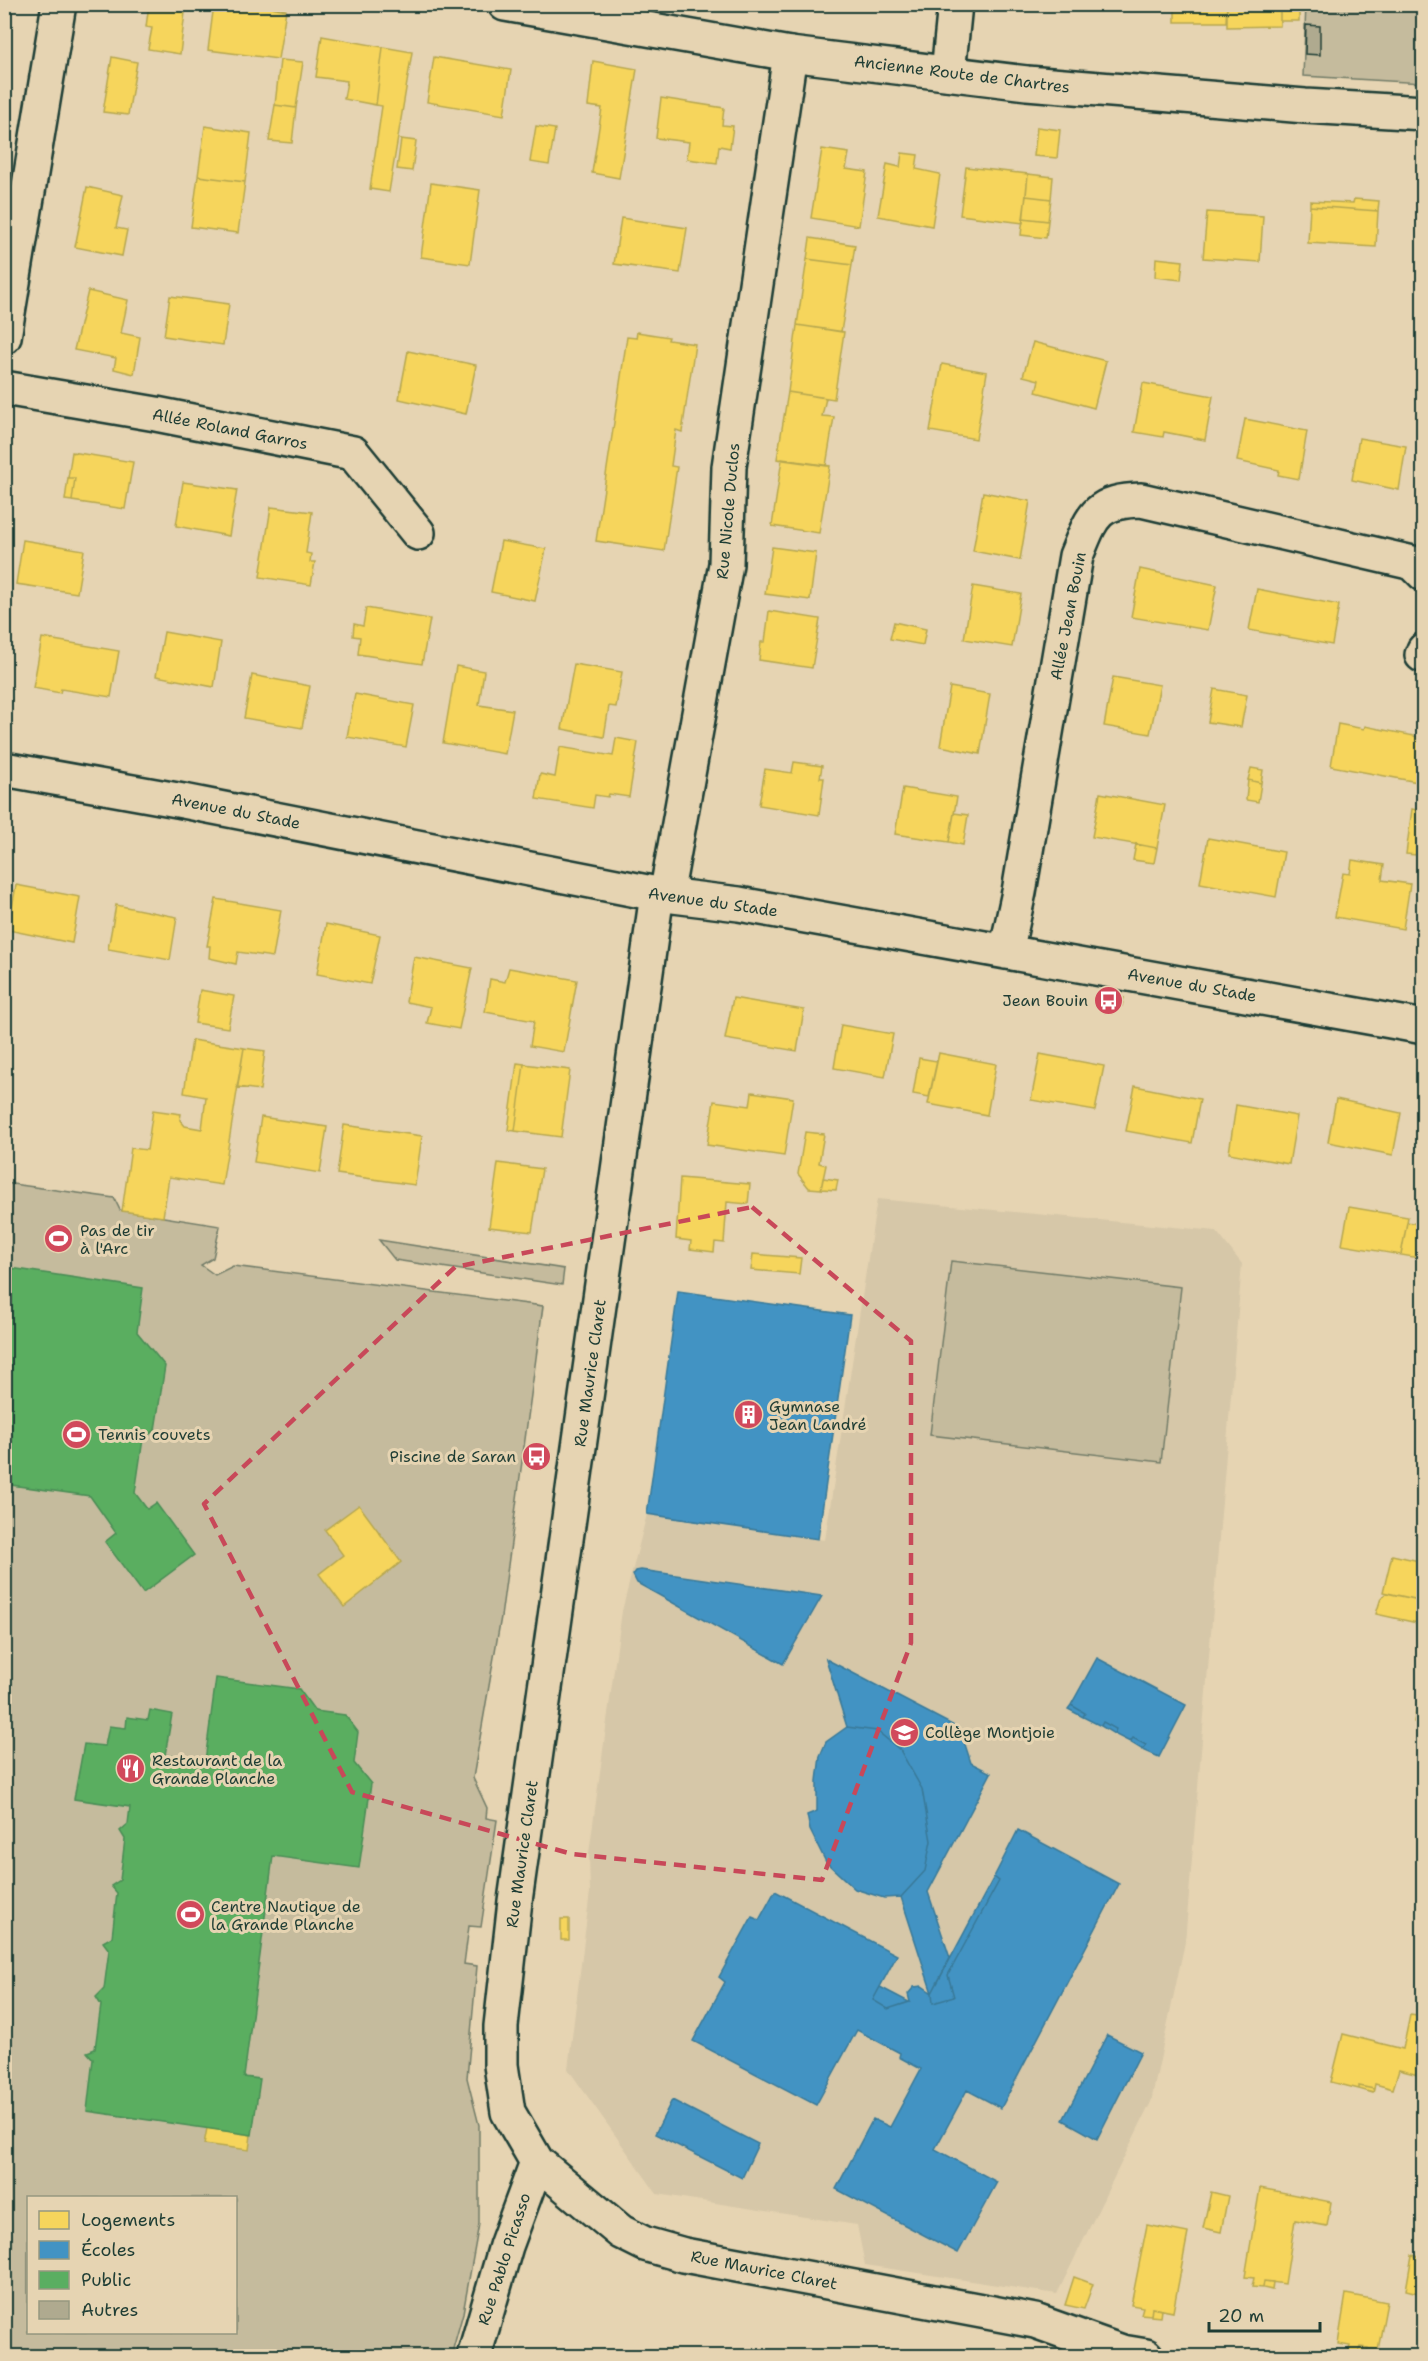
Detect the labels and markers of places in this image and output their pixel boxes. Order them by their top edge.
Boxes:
bus stop icon: Jean Bouin [1093,984,1125,1016]
place label: Jean Bouin [1002,990,1088,1011]
place label: Pas de tir à l'Arc [80,1220,155,1259]
sports icon: Pas de tir à l'Arc [43,1223,75,1255]
place label: Gymnase Jean Landré [769,1396,867,1435]
building icon: Gymnase Jean Landré [732,1399,764,1431]
sports icon: Tennis couvets [61,1418,93,1450]
place label: Tennis couvets [98,1424,211,1445]
bus stop icon: Piscine de Saran [521,1440,553,1472]
place label: Piscine de Saran [390,1446,516,1467]
school or university icon: Collège Montjoie [888,1716,920,1748]
place label: Collège Montjoie [925,1722,1055,1743]
place label: Restaurant de la Grande Planche [152,1750,282,1789]
restaurant icon: Restaurant de la Grande Planche [115,1753,147,1785]
place label: Centre Nautique de la Grande Planche [211,1896,361,1935]
sports icon: Centre Nautique de la Grande Planche [174,1899,206,1931]

